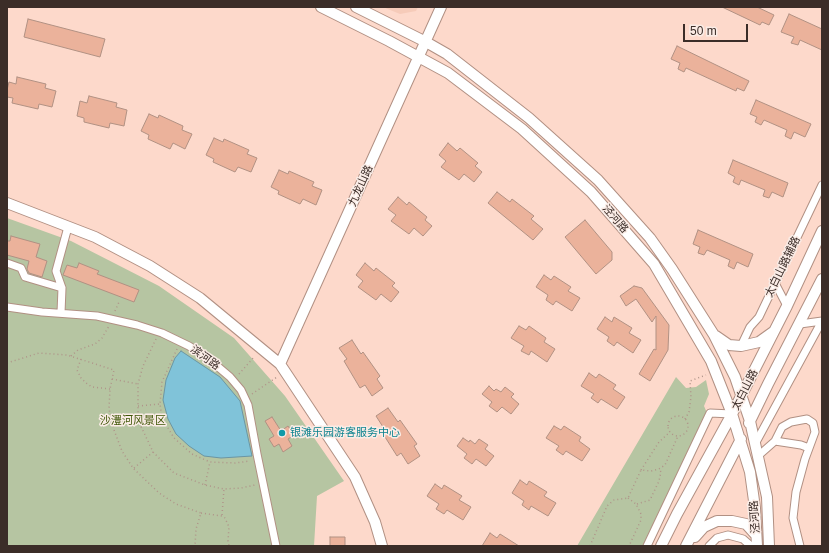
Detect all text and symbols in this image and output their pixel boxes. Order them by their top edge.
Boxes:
scale bar [685,16,750,42]
text: 50 m [690,24,717,38]
street label: 九龙山路 [346,163,376,209]
street label: 泾河路 [599,202,631,236]
street label: 太白山路辅路 [763,234,803,300]
street label: 滨河路 [188,343,222,373]
street label: 太白山路 [729,367,761,413]
park label: 沙澧河风景区 [100,414,166,428]
place label: 银滩乐园游客服务中心 [290,426,400,440]
marker: 银滩乐园游客服务中心 [277,428,287,438]
street label: 泾河路 [747,500,763,534]

